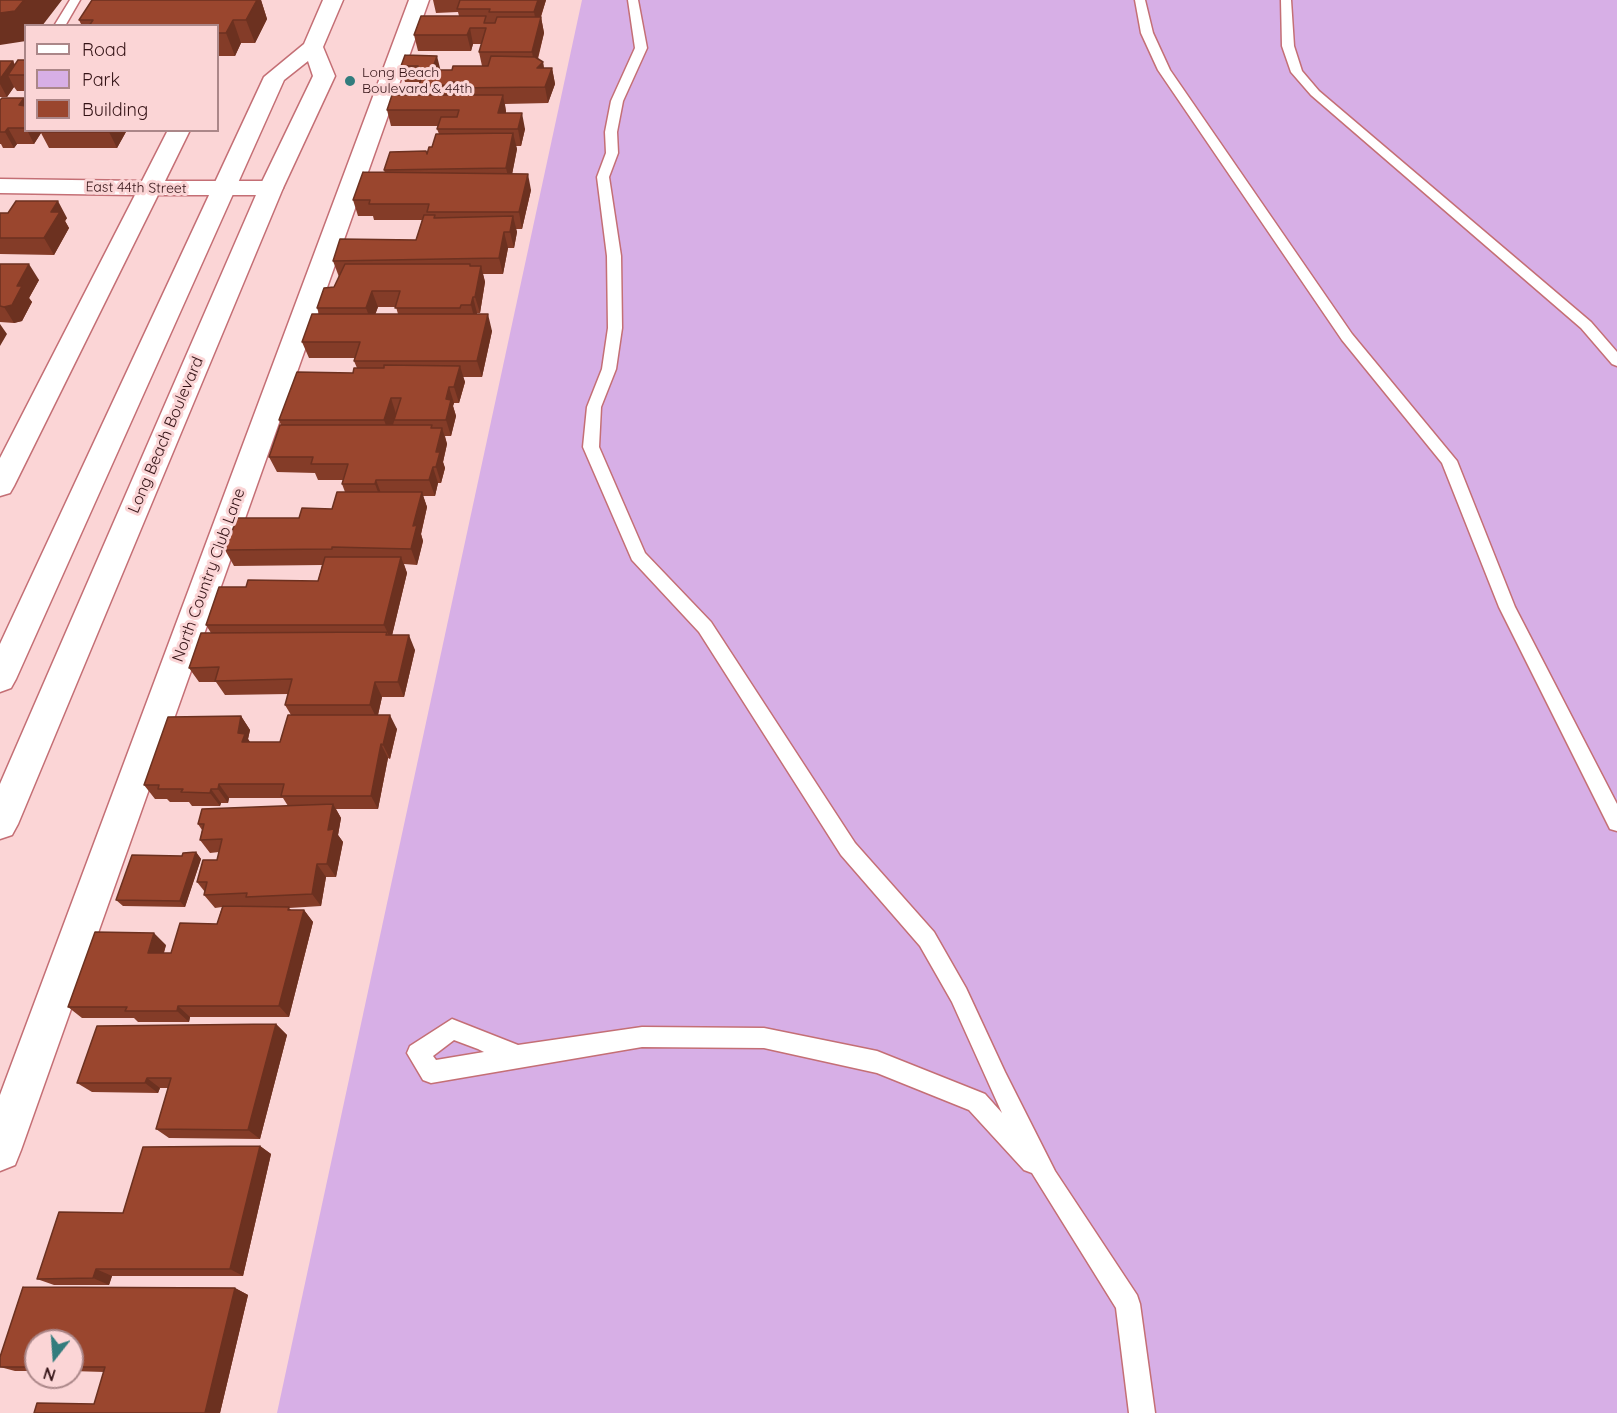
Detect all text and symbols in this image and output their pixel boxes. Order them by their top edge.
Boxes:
legend [24,24,219,132]
text: Road [82,38,127,61]
place label: Long Beach Boulevard & 44th [362,65,472,98]
text: Park [82,68,120,91]
marker: Long Beach Boulevard & 44th [343,74,357,88]
text: Building [82,98,148,121]
street label: East 44th Street [85,179,187,197]
street label: Long Beach Boulevard [124,354,208,516]
street label: North Country Club Lane [169,485,249,665]
north arrow [24,1329,84,1389]
text: N [41,1363,58,1386]

